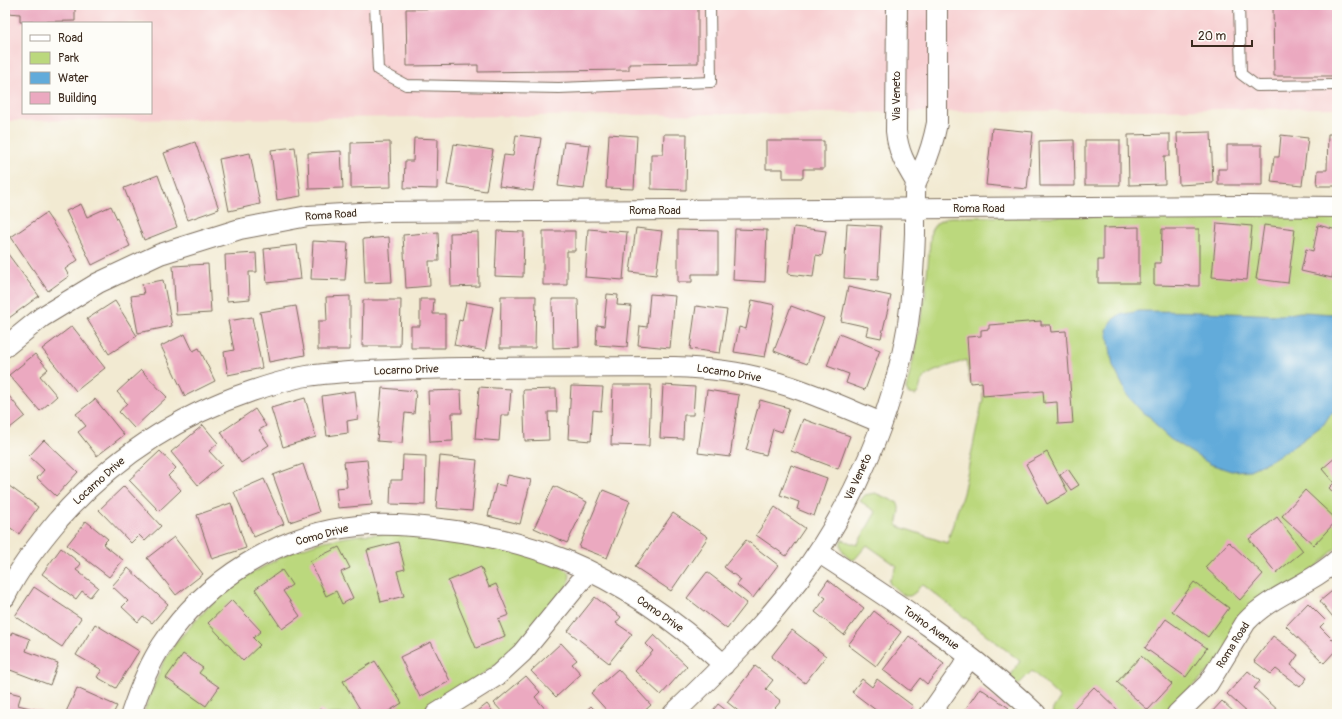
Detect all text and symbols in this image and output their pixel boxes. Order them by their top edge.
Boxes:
legend [22,22,152,114]
scale bar [1192,22,1252,48]
text: 20 m [1198,29,1227,44]
text: Road [58,31,83,46]
text: Park [58,51,79,66]
text: Water [58,71,89,86]
street label: Via Veneto [890,71,903,121]
text: Building [58,91,97,106]
street label: Roma Road [953,202,1005,215]
street label: Roma Road [629,204,681,217]
street label: Roma Road [305,207,357,223]
street label: Locarno Drive [696,361,763,385]
street label: Locarno Drive [373,362,439,378]
street label: Via Veneto [842,452,874,502]
street label: Locarno Drive [71,454,128,508]
street label: Como Drive [294,522,350,548]
street label: Como Drive [634,593,686,635]
street label: Torino Avenue [901,603,962,653]
street label: Roma Road [1214,620,1252,670]

